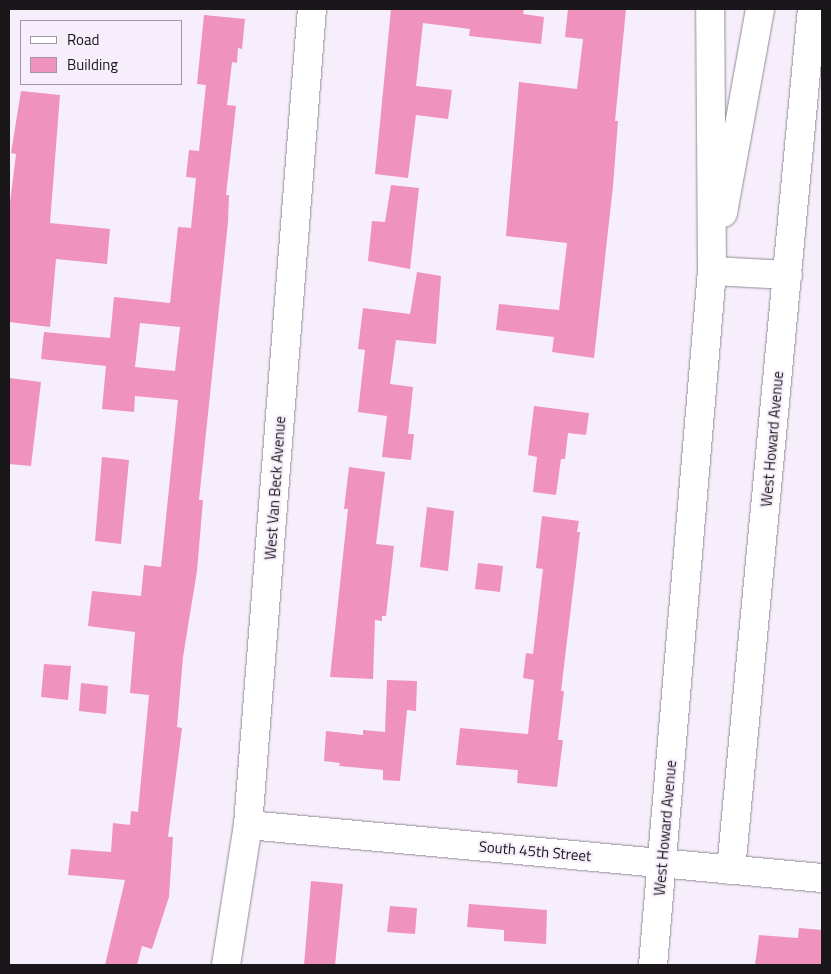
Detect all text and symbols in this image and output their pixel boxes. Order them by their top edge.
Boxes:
legend [20,20,182,85]
text: Road [67,28,99,51]
text: Building [67,53,118,76]
street label: West Howard Avenue [757,370,787,508]
street label: West Van Beck Avenue [261,416,289,560]
street label: West Howard Avenue [650,759,680,897]
street label: South 45th Street [478,837,592,865]

